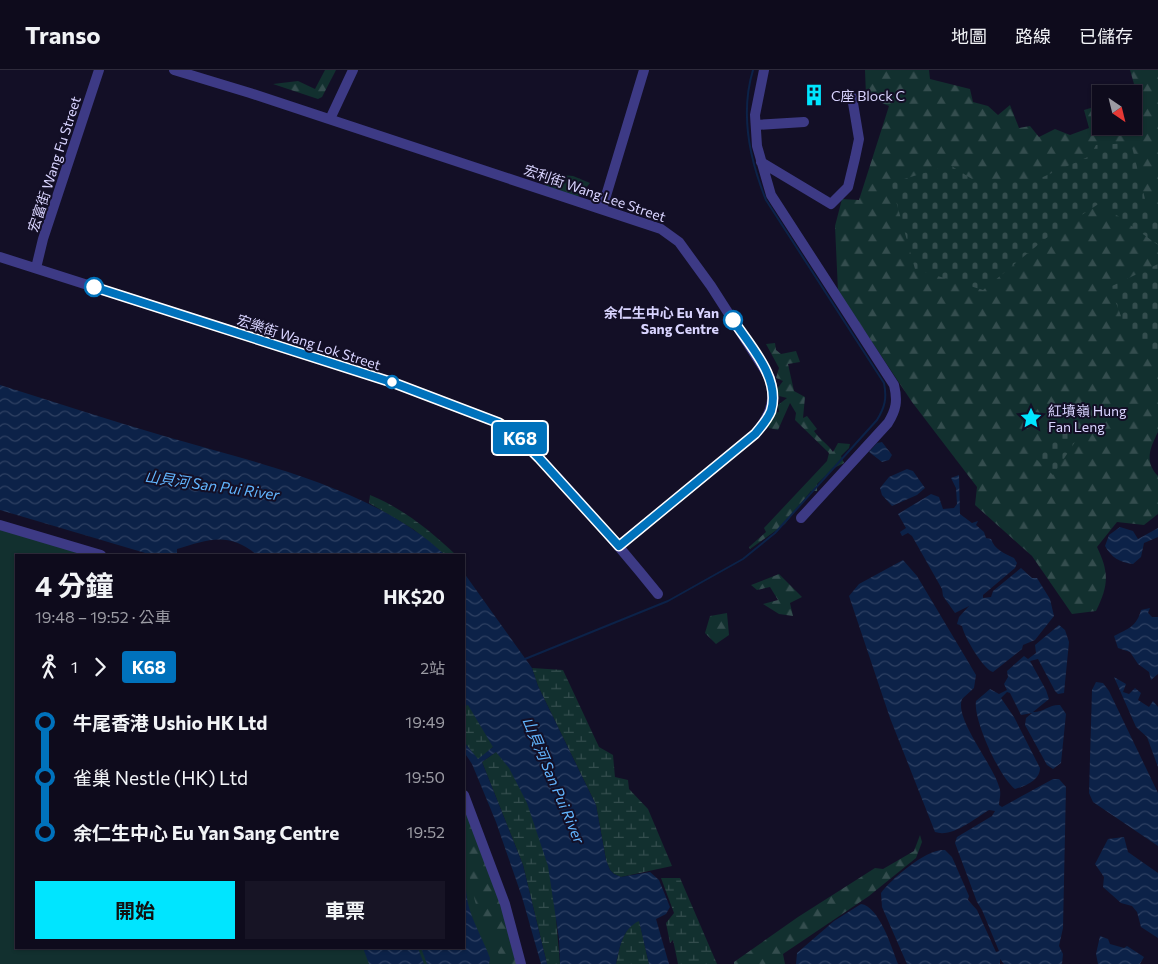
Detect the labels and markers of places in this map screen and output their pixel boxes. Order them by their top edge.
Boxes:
building icon: C座 Block C [801,82,827,108]
place label: C座 Block C [831,87,905,104]
unlabelled marker [84,277,104,297]
place label: 余仁生中心 Eu Yan Sang Centre [604,304,719,337]
marker: 余仁生中心 Eu Yan Sang Centre [723,310,743,330]
unlabelled marker [385,375,399,389]
place label: 紅墳嶺 Hung Fan Leng [1048,402,1127,435]
place icon: 紅墳嶺 Hung Fan Leng [1018,405,1044,431]

